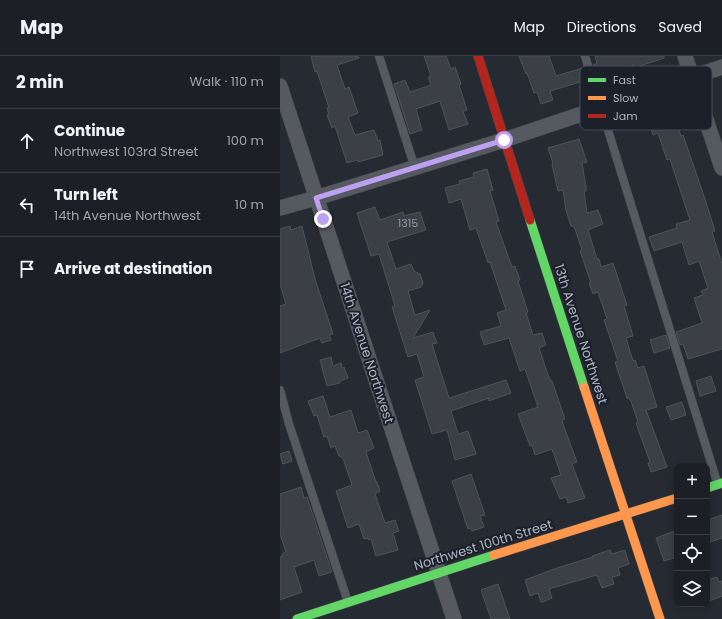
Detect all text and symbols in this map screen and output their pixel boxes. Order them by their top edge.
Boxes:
text: Map [20,14,63,41]
text: Map [514,17,545,37]
text: Directions [567,17,636,37]
text: Saved [658,17,702,37]
legend [580,66,712,130]
text: 2 min [16,70,64,94]
text: Walk · 110 m [190,72,264,91]
text: Fast [613,72,636,88]
text: Slow [613,90,638,106]
text: Jam [613,108,638,124]
text: Continue [54,120,125,141]
icon: ahead [16,130,38,152]
text: 100 m [227,131,264,150]
route start [495,131,513,149]
text: Northwest 103rd Street [54,142,198,161]
text: Turn left [54,184,118,205]
icon: left [16,194,38,216]
text: 10 m [235,195,264,214]
text: 14th Avenue Northwest [54,206,201,225]
route end [314,210,332,228]
house number: 1315 [398,215,418,231]
icon: arrive [16,258,38,280]
text: Arrive at destination [54,258,212,279]
street label: 13th Avenue Northwest [549,262,613,407]
street label: 14th Avenue Northwest [335,280,399,426]
map controls [674,463,710,607]
button: + [674,463,710,499]
button: − [674,499,710,535]
street label: Northwest 100th Street [411,515,555,575]
button: locate [674,535,710,571]
button: layers [674,571,710,607]

